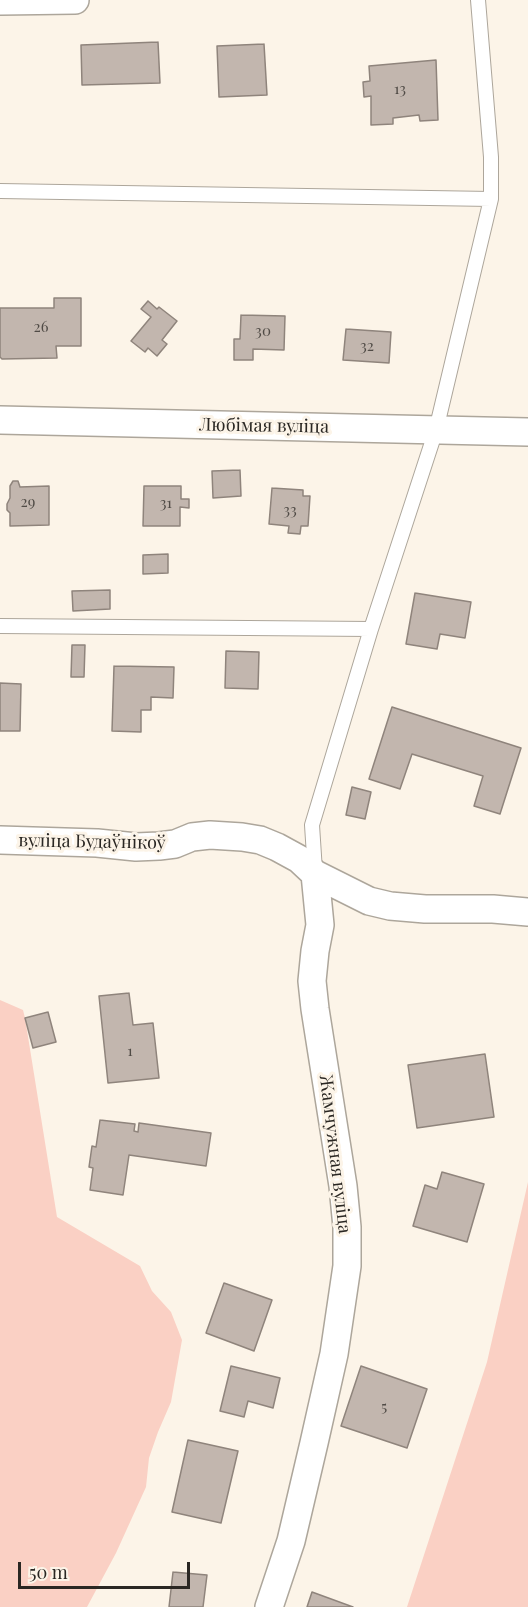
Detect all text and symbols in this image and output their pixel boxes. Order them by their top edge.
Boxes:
house number: 13 [394,80,406,98]
house number: 26 [34,318,48,336]
house number: 30 [255,322,271,340]
house number: 32 [360,337,374,355]
street label: Любімая вуліца [199,414,329,438]
house number: 29 [21,493,35,511]
house number: 31 [160,494,172,512]
house number: 33 [283,501,297,519]
street label: вуліца Будаўнікоў [18,830,166,854]
house number: 1 [127,1042,133,1060]
street label: Жамчужная вуліца [315,1073,355,1235]
house number: 5 [381,1398,387,1416]
scale bar [21,1550,194,1588]
text: 50 m [29,1560,68,1584]

